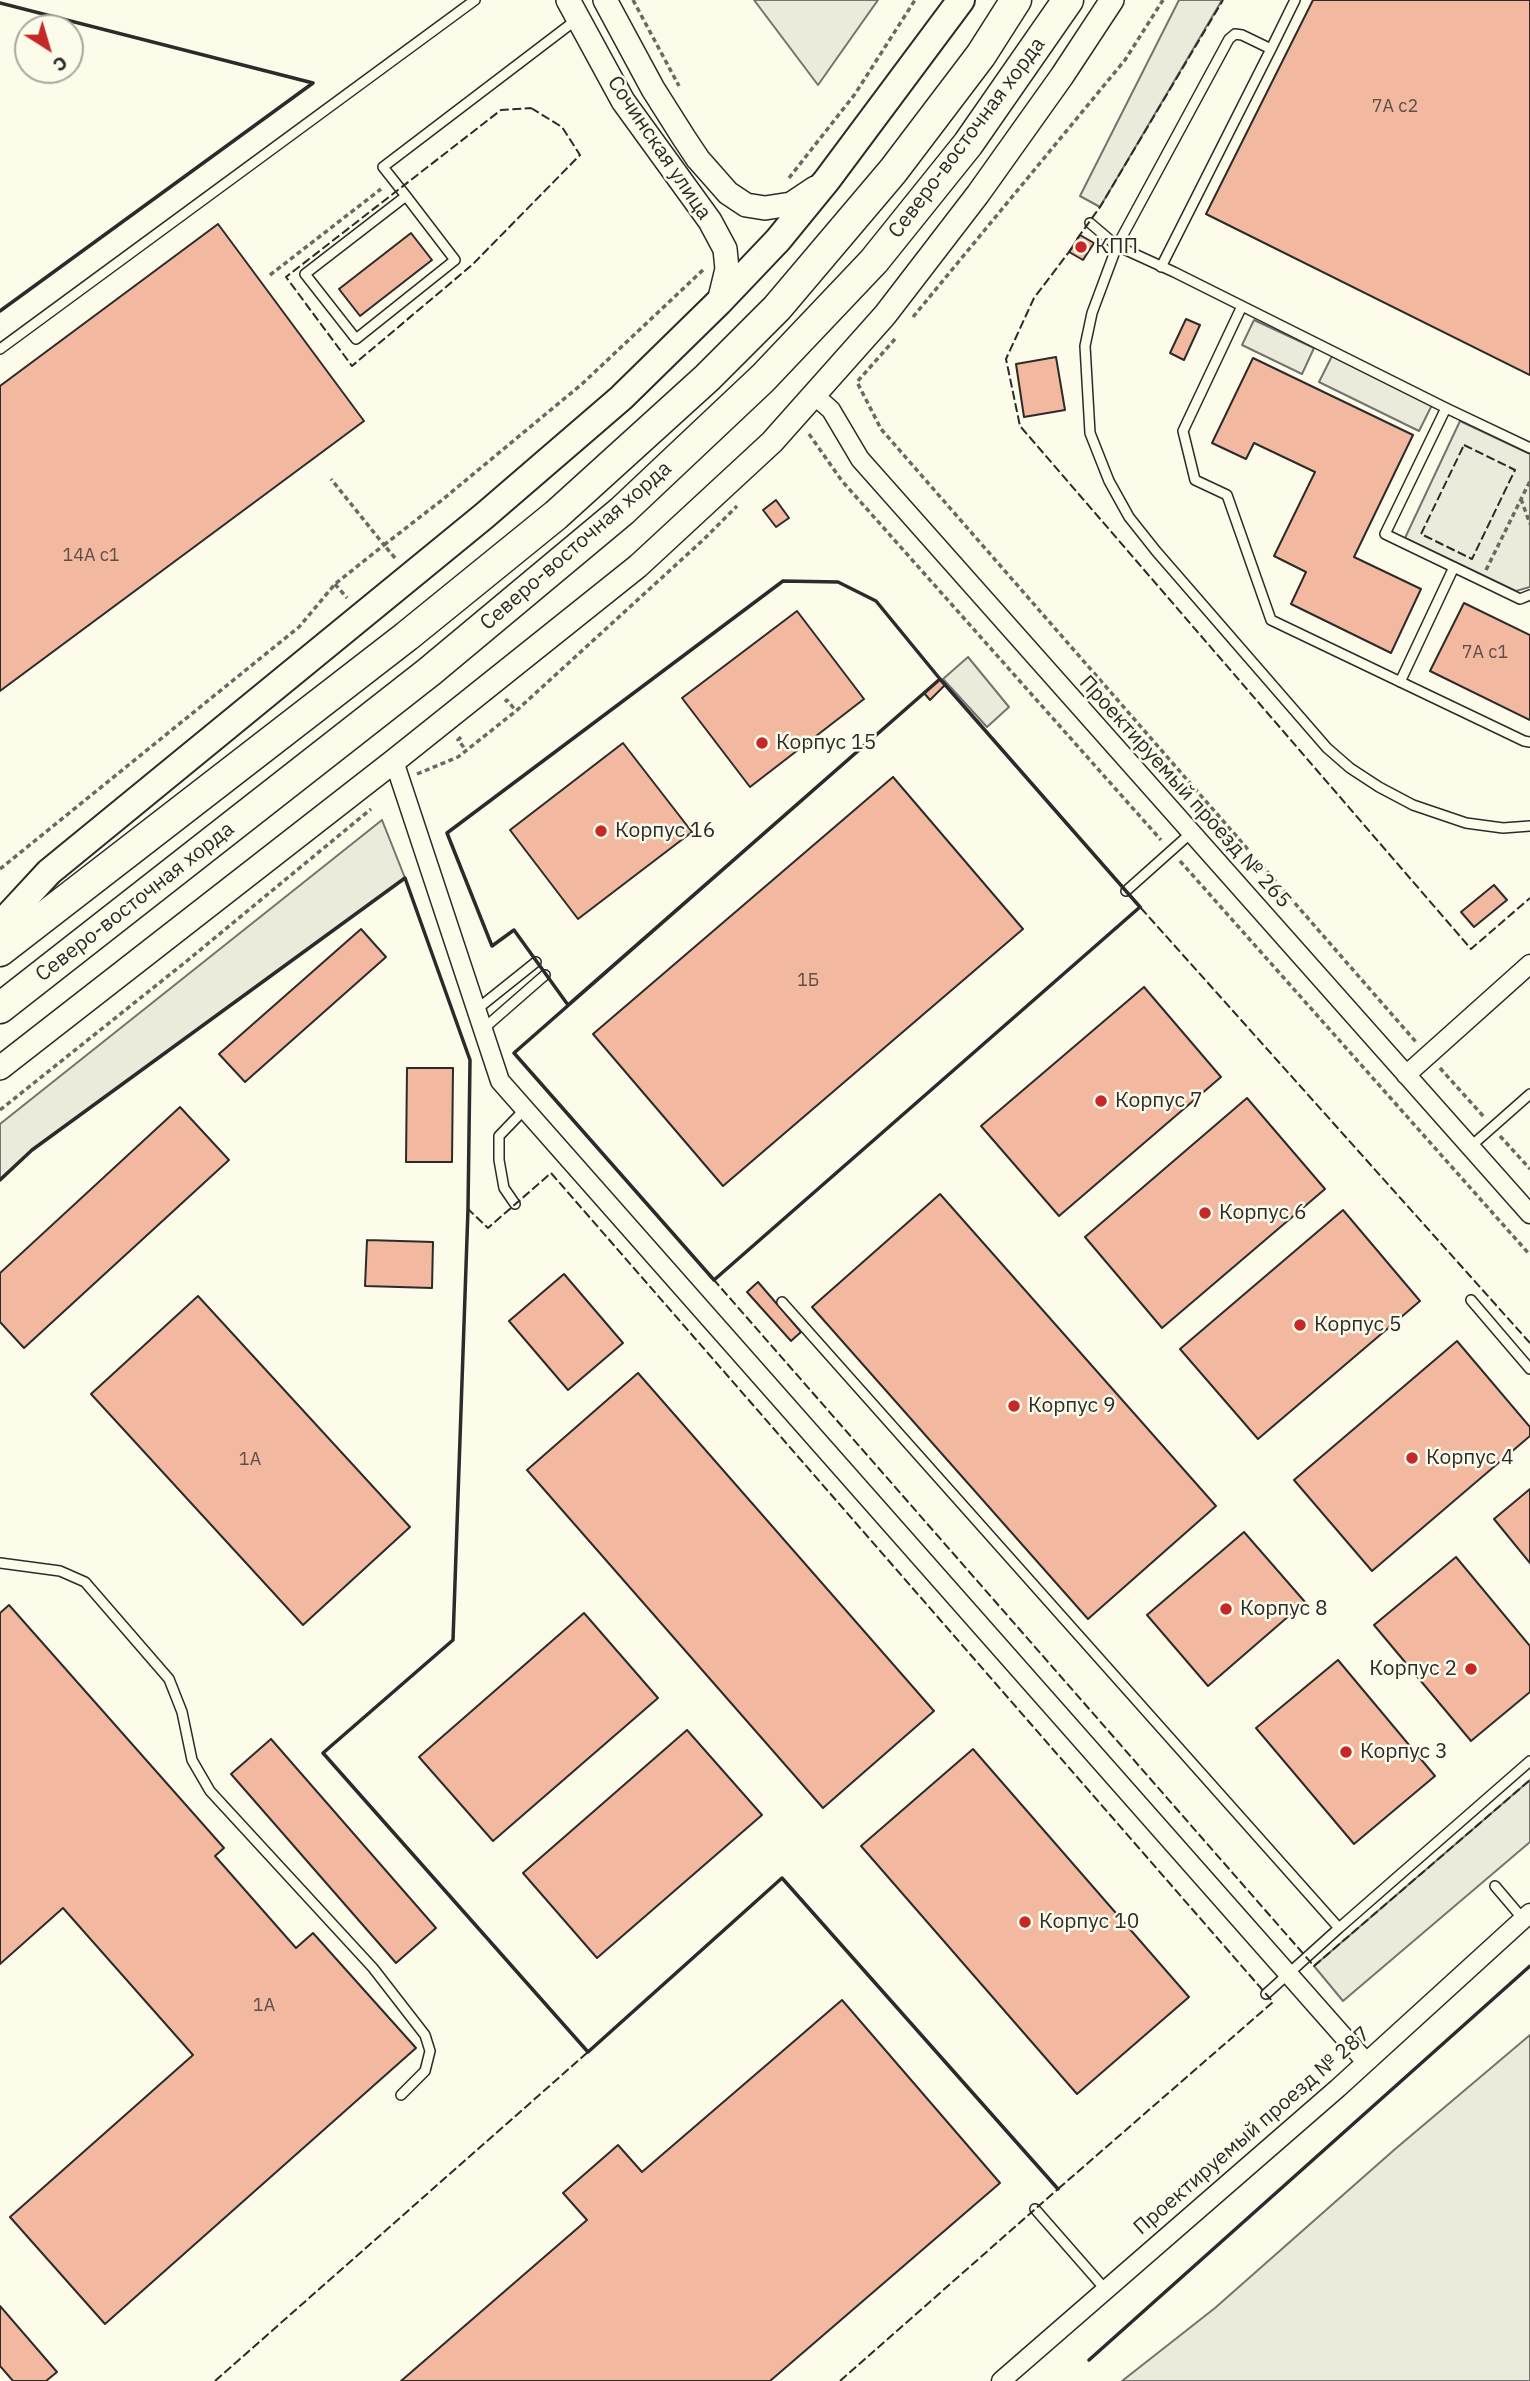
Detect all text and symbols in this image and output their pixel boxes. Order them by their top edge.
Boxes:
north arrow [14,14,84,84]
street label: Северо-восточная хорда [883,33,1051,243]
text: С [48,51,73,77]
street label: Сочинская улица [602,71,716,225]
house number: 7А с2 [1372,96,1418,118]
place label: КПП [1095,234,1138,260]
marker: КПП [1073,239,1089,255]
street label: Северо-восточная хорда [475,456,677,636]
house number: 14А с1 [62,545,120,567]
house number: 7А с1 [1462,642,1508,664]
street label: Проектируемый проезд № 265 [1074,670,1296,914]
place label: Корпус 15 [776,730,876,756]
marker: Корпус 15 [754,735,770,751]
street label: Северо-восточная хорда [31,817,239,987]
place label: Корпус 16 [615,818,715,844]
marker: Корпус 16 [593,823,609,839]
house number: 1Б [797,970,819,992]
place label: Корпус 7 [1115,1088,1203,1114]
marker: Корпус 7 [1093,1093,1109,1109]
place label: Корпус 6 [1219,1200,1307,1226]
marker: Корпус 6 [1197,1205,1213,1221]
place label: Корпус 5 [1314,1312,1402,1338]
marker: Корпус 5 [1292,1317,1308,1333]
place label: Корпус 9 [1028,1393,1116,1419]
marker: Корпус 9 [1006,1398,1022,1414]
place label: Корпус 4 [1426,1445,1514,1471]
house number: 1А [239,1449,261,1471]
marker: Корпус 4 [1404,1450,1420,1466]
place label: Корпус 8 [1240,1596,1328,1622]
marker: Корпус 8 [1218,1601,1234,1617]
place label: Корпус 2 [1369,1656,1457,1682]
marker: Корпус 2 [1463,1661,1479,1677]
place label: Корпус 3 [1360,1739,1448,1765]
marker: Корпус 3 [1338,1744,1354,1760]
place label: Корпус 10 [1039,1909,1139,1935]
marker: Корпус 10 [1017,1914,1033,1930]
house number: 1А [253,1995,275,2017]
street label: Проектируемый проезд № 287 [1129,2022,1375,2240]

